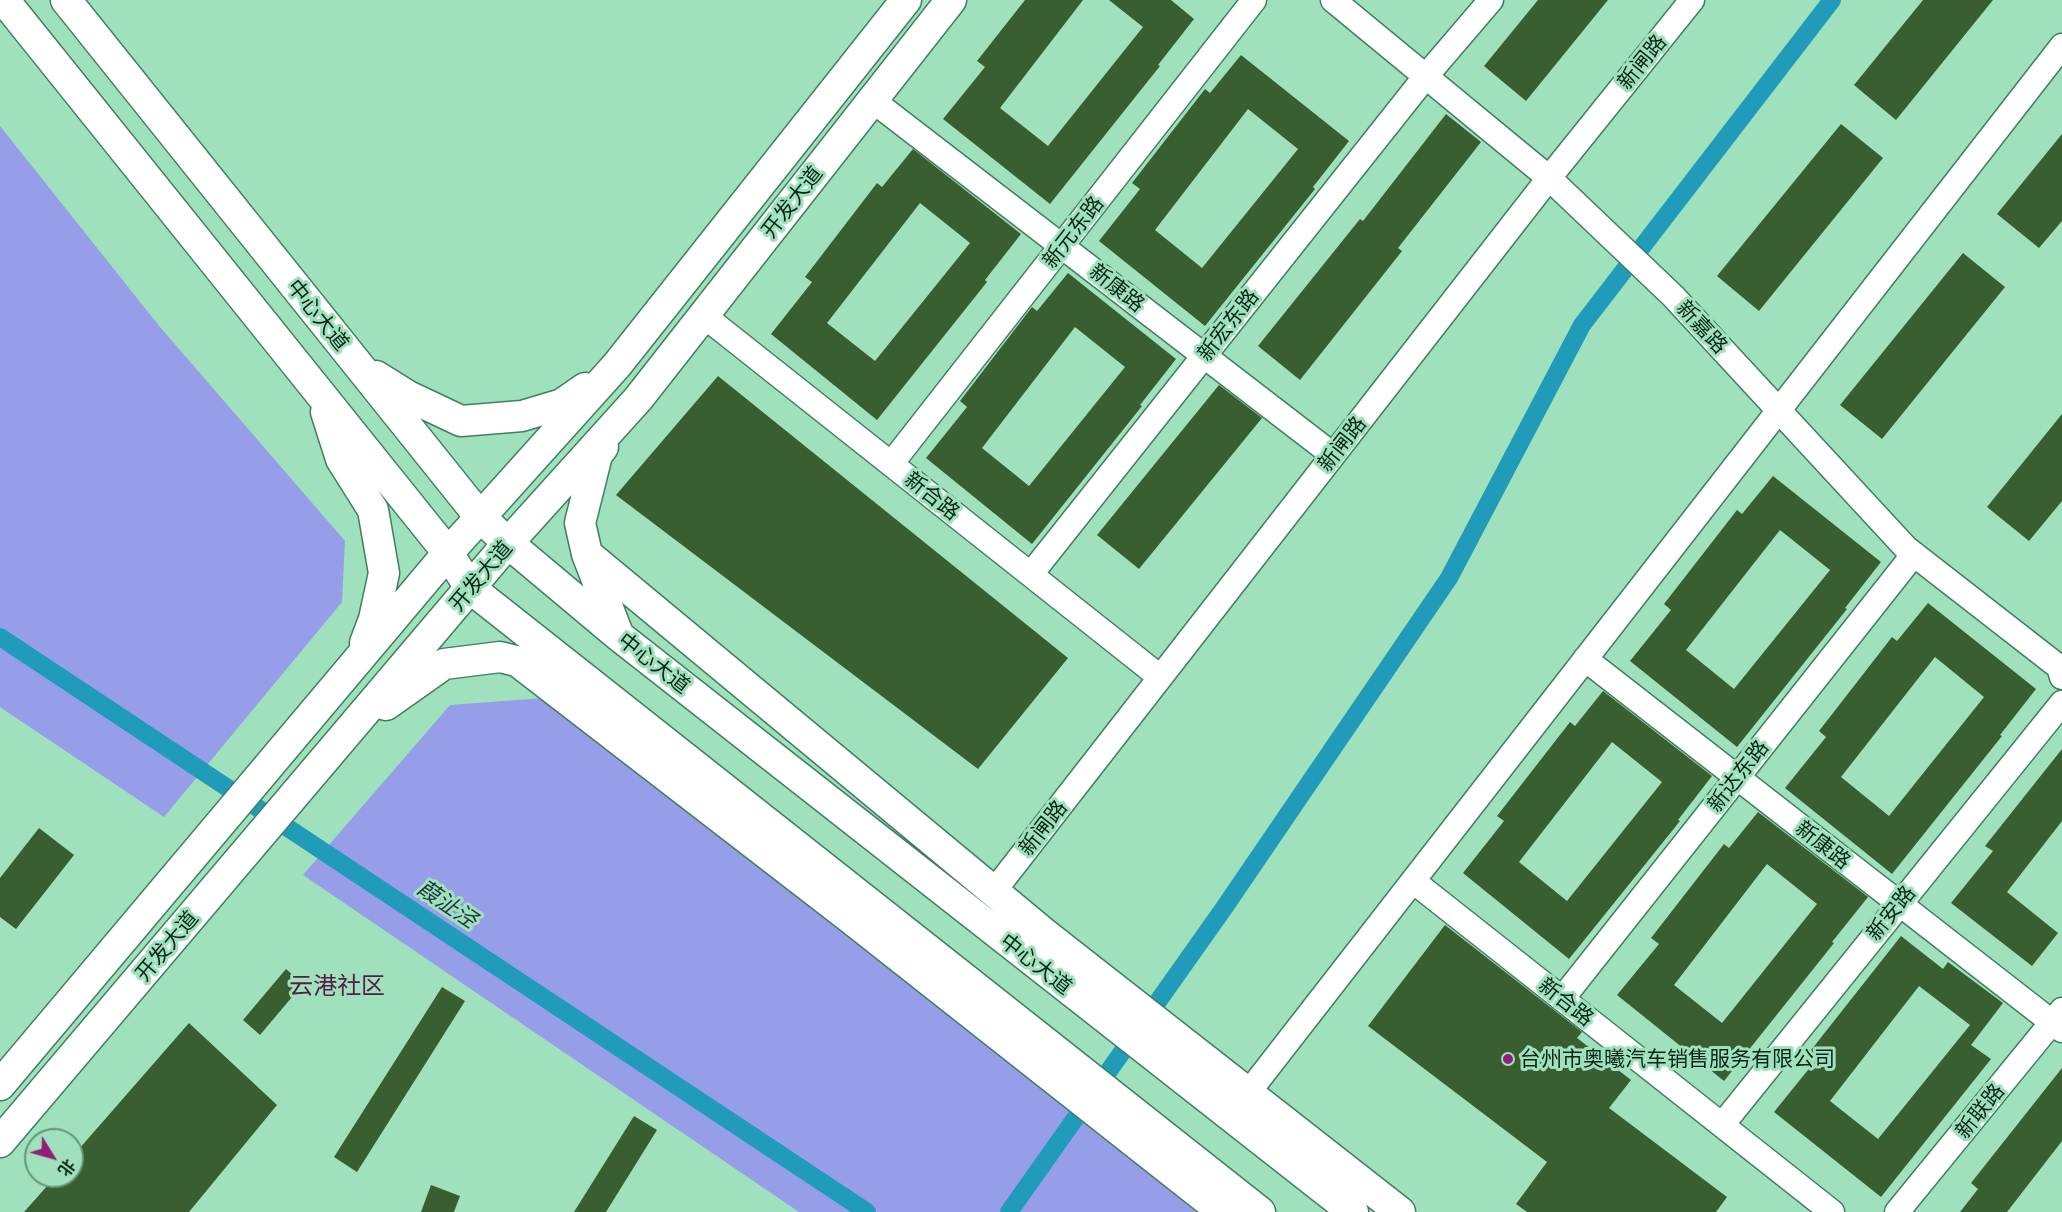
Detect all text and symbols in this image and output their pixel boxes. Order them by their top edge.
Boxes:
street label: 新闸路 [1612,30,1672,94]
street label: 开发大道 [756,161,828,243]
street label: 新元东路 [1037,191,1109,273]
street label: 新康路 [1084,259,1150,317]
street label: 中心大道 [282,274,354,356]
street label: 新宏东路 [1192,284,1264,366]
street label: 新嘉路 [1671,295,1733,359]
street label: 新闸路 [1313,411,1371,477]
street label: 新合路 [899,467,965,525]
street label: 开发大道 [444,536,518,616]
street label: 中心大道 [613,627,695,699]
street label: 新达东路 [1702,735,1774,817]
street label: 新闸路 [1014,795,1072,861]
street label: 新康路 [1790,816,1856,874]
water label: 葭沚泾 [412,875,482,933]
street label: 新安路 [1861,881,1921,945]
street label: 开发大道 [130,906,204,986]
street label: 中心大道 [995,928,1077,1000]
district label: 云港社区 [289,972,385,1000]
street label: 新合路 [1533,973,1599,1031]
place label: 台州市奥曦汽车销售服务有限公司 [1520,1046,1835,1072]
marker: 台州市奥曦汽车销售服务有限公司 [1501,1052,1515,1066]
street label: 新联路 [1950,1079,2010,1143]
north arrow [24,1128,84,1188]
text: 北 [55,1156,80,1180]

